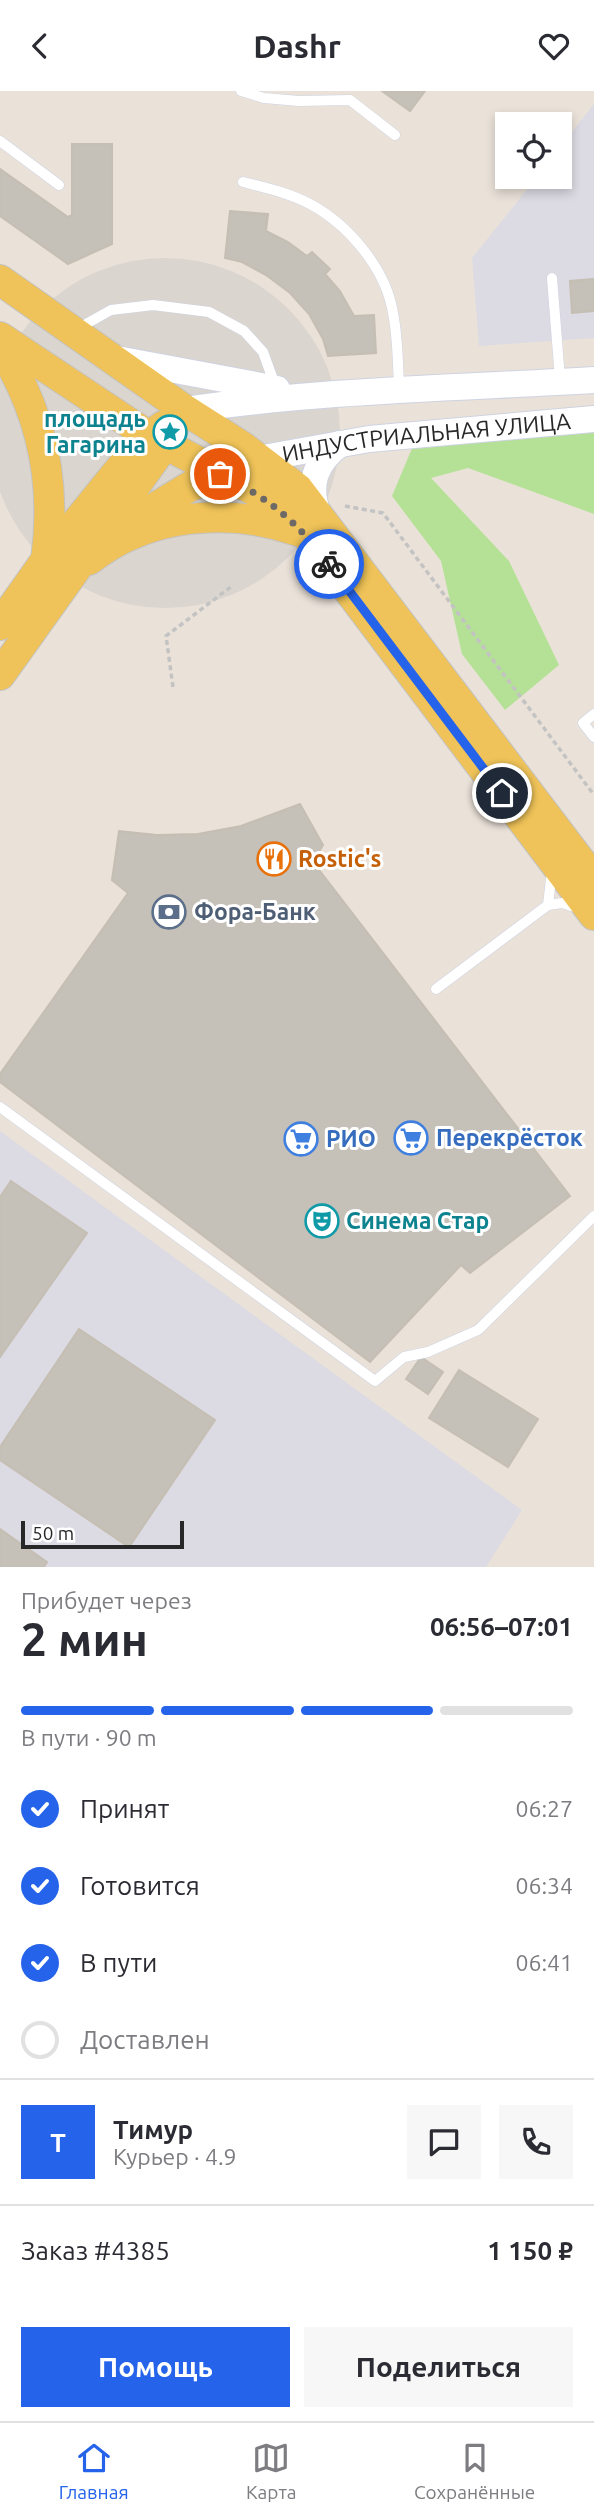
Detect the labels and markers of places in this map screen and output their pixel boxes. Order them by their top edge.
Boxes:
place label: площадь Гагарина [44,406,146,457]
place icon: площадь Гагарина [151,413,189,451]
pin [190,444,250,504]
pin [472,763,532,823]
restaurant icon: Rostic's [255,840,293,878]
place label: Rostic's [298,846,381,871]
bank icon: Фора-Банк [150,893,188,931]
place label: Фора-Банк [194,899,316,924]
supermarket icon: Перекрёсток [392,1119,430,1157]
supermarket icon: РИО [282,1120,320,1158]
place label: Перекрёсток [436,1125,583,1150]
place label: РИО [326,1126,376,1151]
theatre icon: Синема Стар [303,1202,341,1240]
place label: Синема Стар [346,1208,489,1233]

